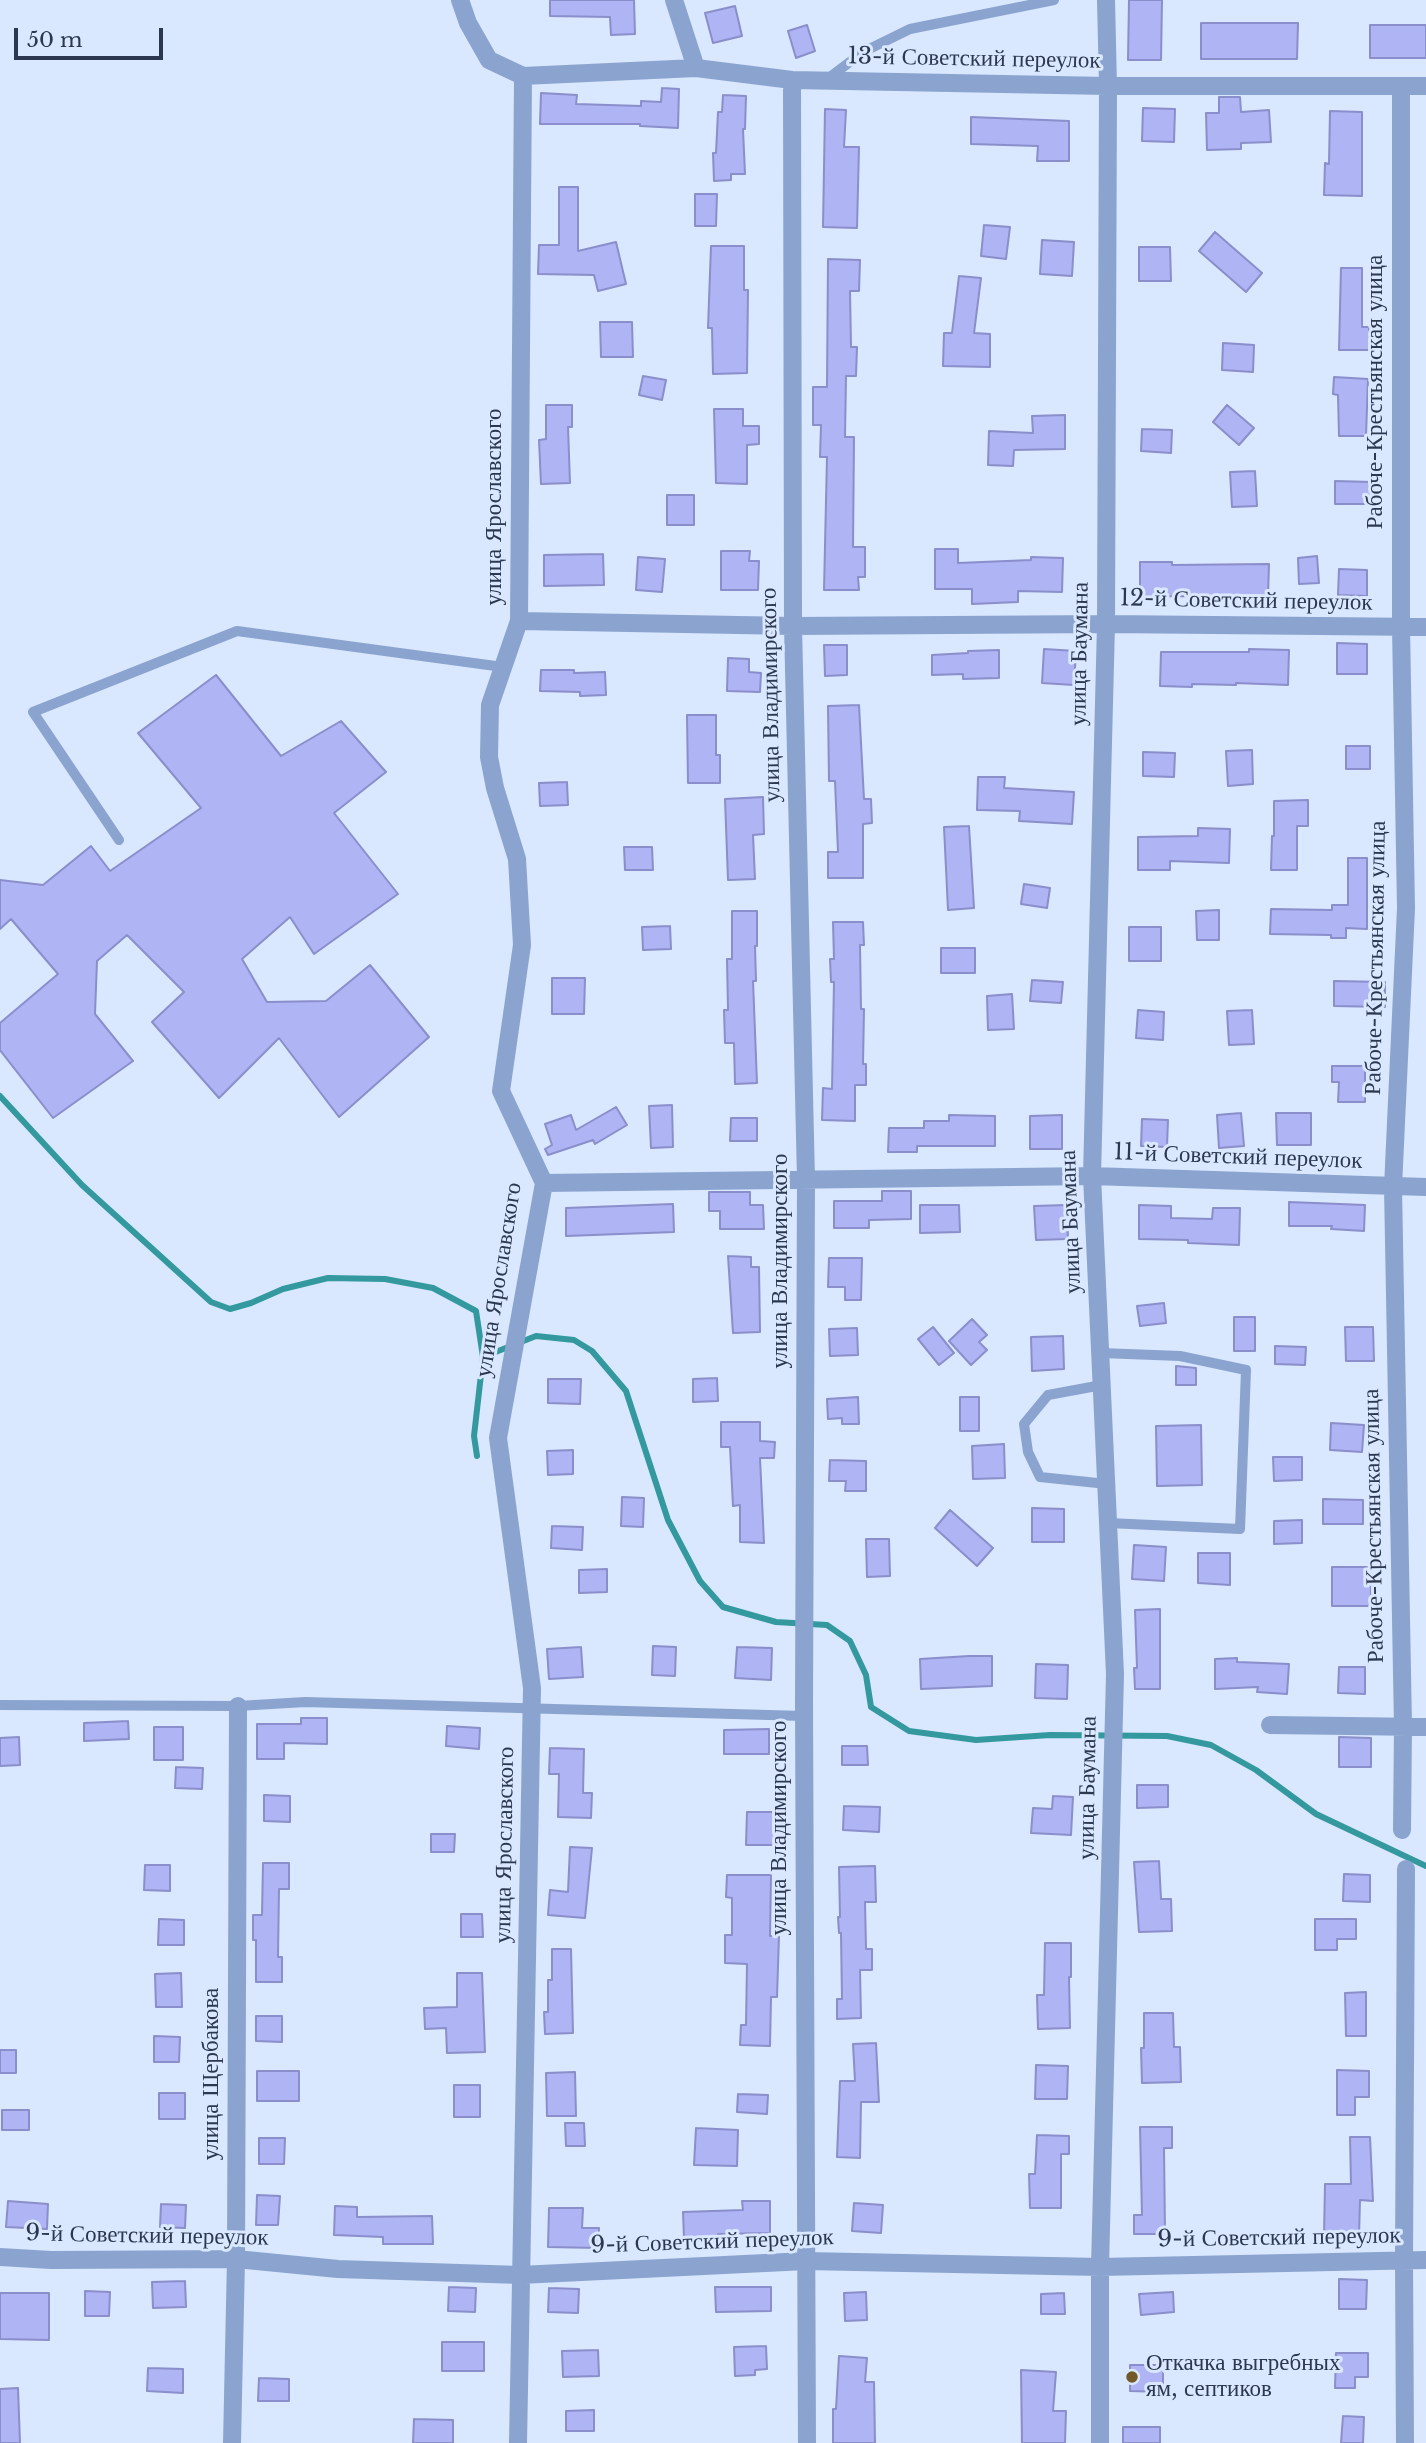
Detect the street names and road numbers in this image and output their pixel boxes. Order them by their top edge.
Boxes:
street label: 13-й Советский переулок [847,43,1101,75]
street label: Рабоче-Крестьянская улица [1362,255,1390,529]
street label: улица Ярославского [481,408,509,606]
street label: улица Баумана [1065,582,1095,726]
street label: 12-й Советский переулок [1119,585,1373,617]
street label: улица Владимирского [755,587,787,803]
street label: Рабоче-Крестьянская улица [1360,821,1392,1095]
street label: 11-й Советский переулок [1113,1139,1363,1175]
street label: улица Баумана [1055,1150,1087,1294]
street label: улица Владимирского [767,1154,795,1368]
street label: улица Ярославского [470,1181,528,1379]
street label: Рабоче-Крестьянская улица [1358,1389,1390,1663]
street label: улица Баумана [1073,1716,1103,1860]
street label: улица Владимирского [766,1721,794,1935]
street label: улица Ярославского [489,1746,521,1944]
street label: улица Щербакова [198,1988,226,2160]
street label: 9-й Советский переулок [25,2220,269,2252]
street label: 9-й Советский переулок [1157,2222,1401,2254]
street label: 9-й Советский переулок [590,2224,834,2260]

